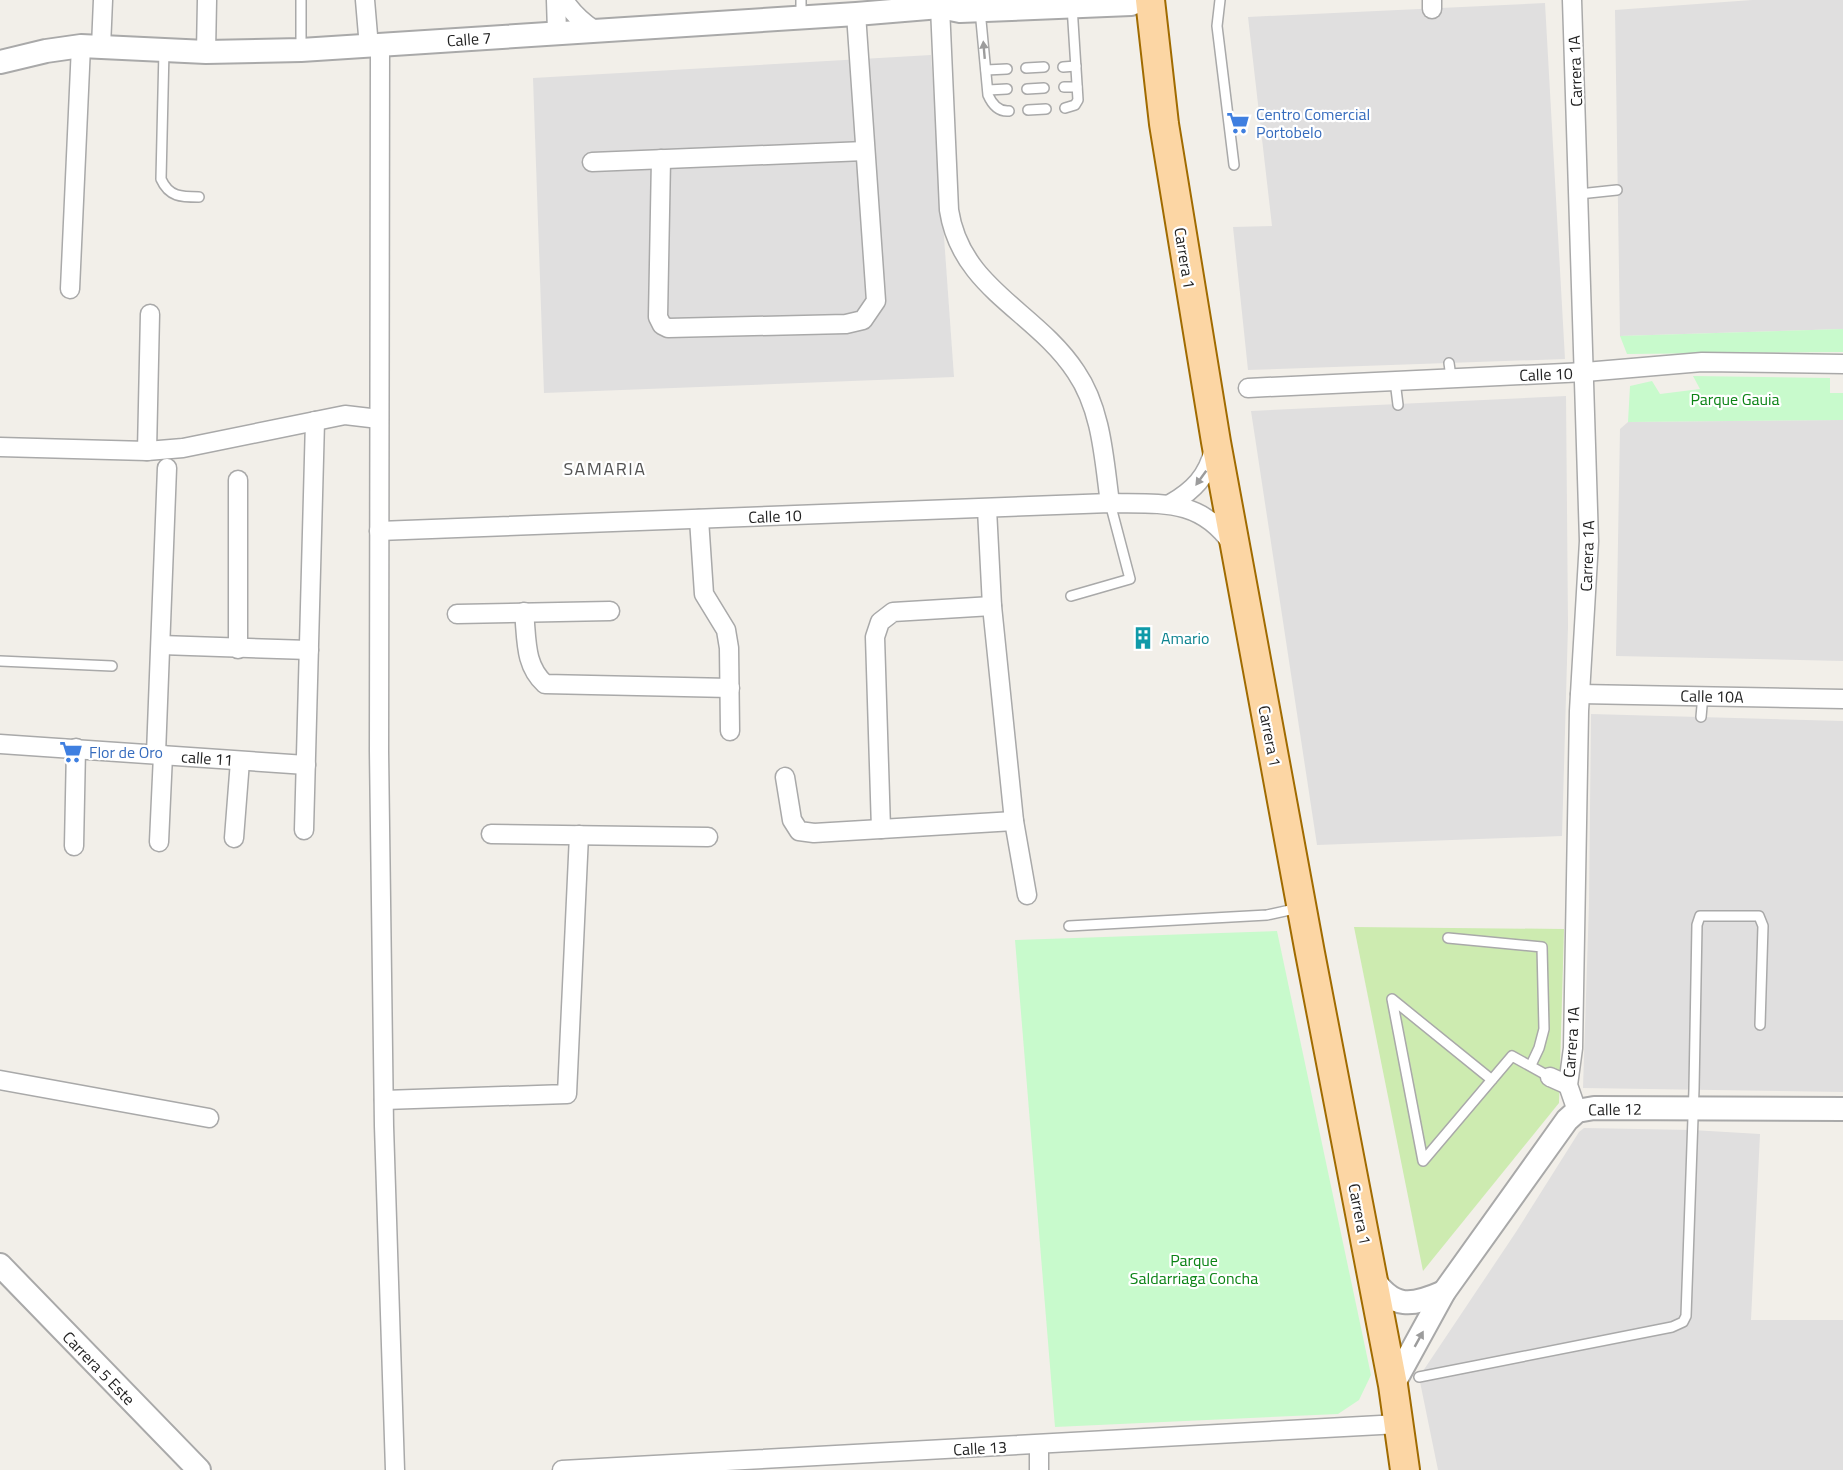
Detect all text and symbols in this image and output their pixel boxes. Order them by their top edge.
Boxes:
street label: Calle 7 [446,25,492,53]
street label: Carrera 1A [1562,34,1588,107]
one-way arrow [979,40,989,59]
place label: Centro Comercial Portobelo [1256,102,1370,144]
supermarket icon: Centro Comercial Portobelo [1225,110,1251,136]
street label: Carrera 1 [1168,226,1202,290]
street label: Calle 10 [1519,361,1573,387]
park label: Parque Gauia [1690,387,1780,411]
district label: SAMARIA [564,455,646,482]
one-way arrow [1195,470,1207,486]
street label: Calle 10 [748,503,802,529]
street label: Carrera 1A [1574,519,1600,592]
building icon: Amario [1130,625,1156,651]
place label: Amario [1161,626,1209,650]
street label: Calle 10A [1680,683,1744,709]
street label: Carrera 1 [1252,703,1288,769]
supermarket icon: Flor de Oro [58,739,84,765]
place label: Flor de Oro [89,740,163,764]
street label: calle 11 [180,744,234,772]
street label: Carrera 1A [1557,1005,1585,1078]
street label: Calle 12 [1588,1097,1642,1121]
street label: Carrera 1 [1342,1181,1378,1247]
park label: Parque Saldarriaga Concha [1130,1248,1258,1290]
street label: Carrera 5 Este [57,1325,141,1411]
one-way arrow [1414,1330,1424,1347]
street label: Calle 13 [953,1435,1007,1461]

